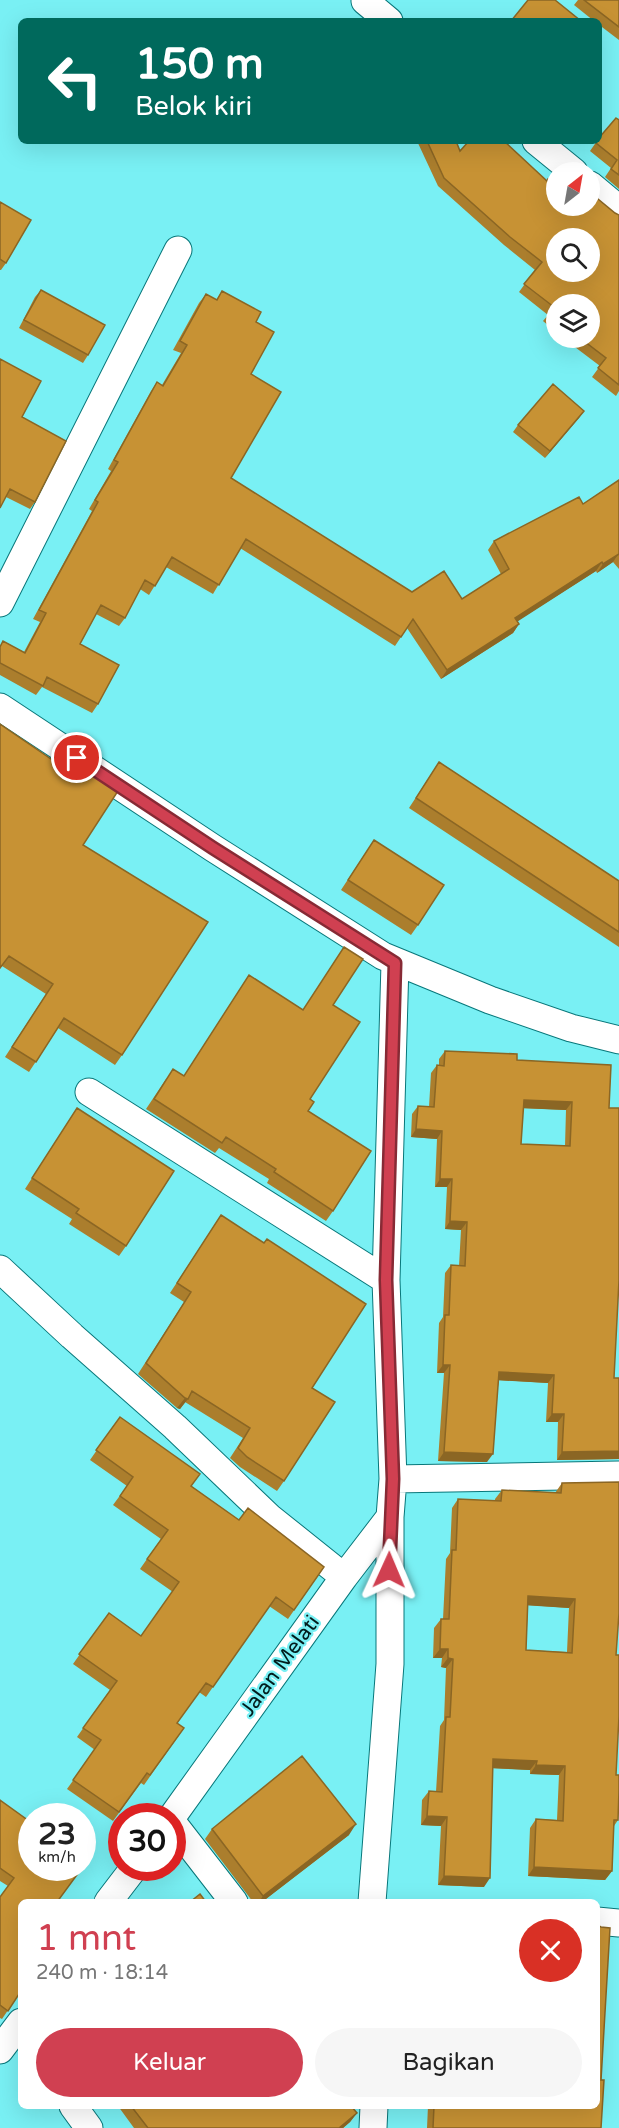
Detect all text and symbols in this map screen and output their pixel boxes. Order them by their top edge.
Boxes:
text: 150 m [135,39,264,90]
icon: left [36,42,114,120]
text: Belok kiri [135,90,252,123]
north arrow [546,162,600,216]
map controls [546,162,600,348]
button: search [546,228,600,282]
button: layers [546,294,600,348]
pin [51,732,102,783]
icon: arrive [60,741,93,774]
position arrow [357,1538,421,1602]
street label: Jalan Melati [235,1611,325,1721]
speed limit sign: 30 [108,1803,186,1881]
text: 23 [38,1816,76,1853]
text: km/h [38,1848,76,1866]
text: 1 mnt [36,1917,136,1960]
button: close [519,1919,582,1982]
text: 240 m · 18:14 [36,1961,168,1985]
button: Keluar [36,2028,303,2097]
button: Bagikan [315,2028,582,2097]

